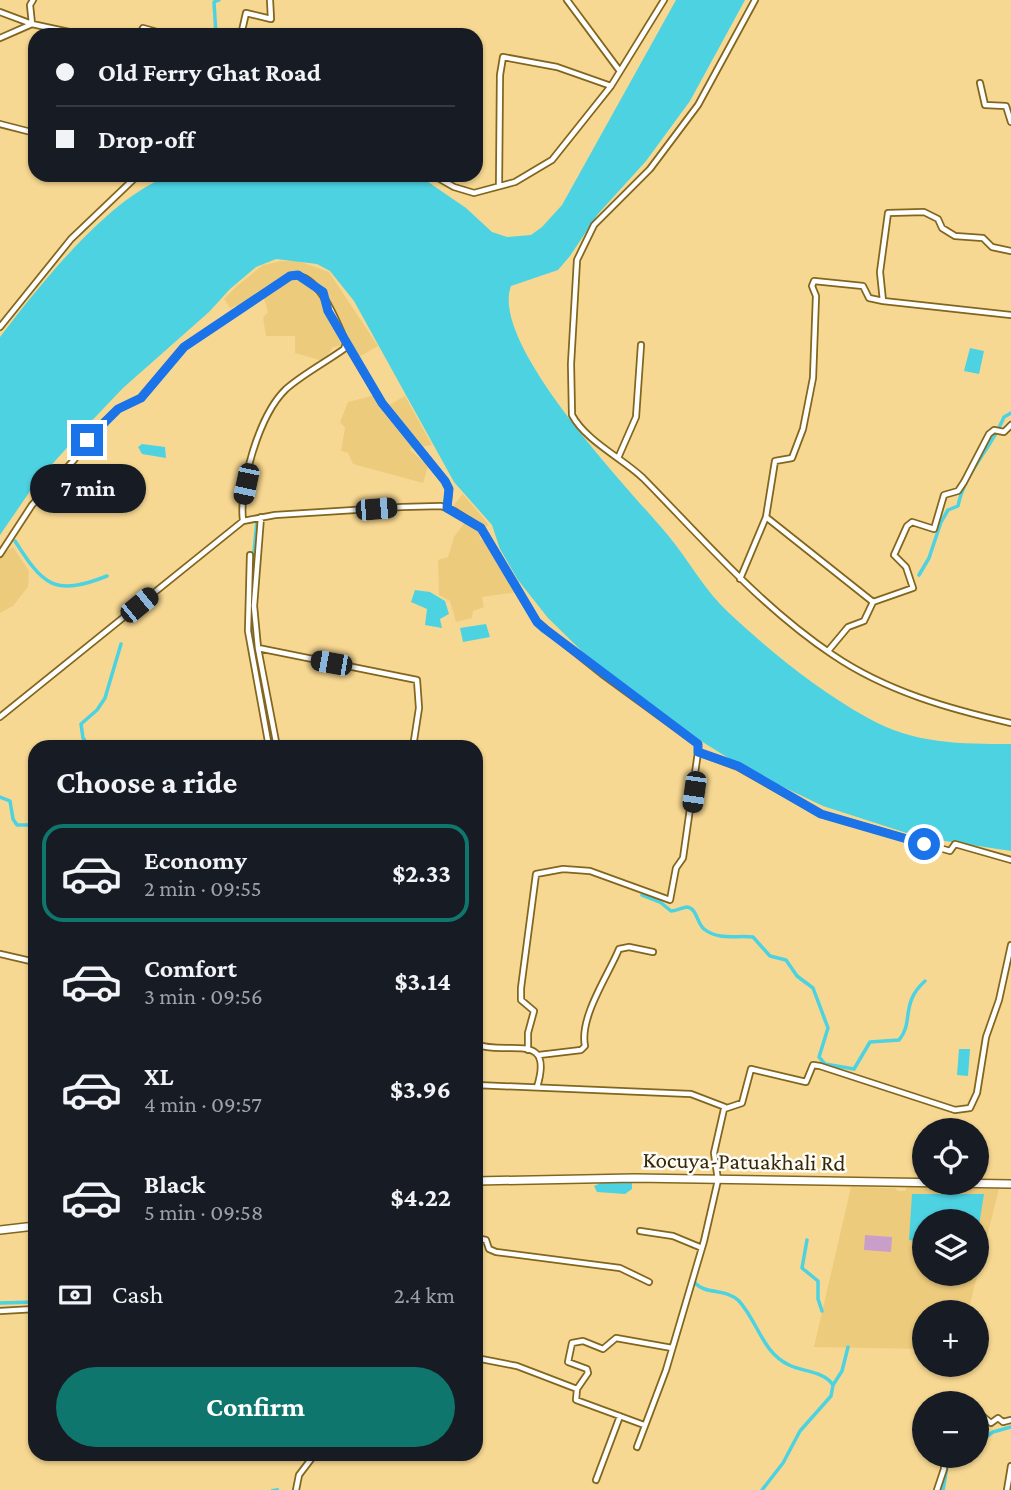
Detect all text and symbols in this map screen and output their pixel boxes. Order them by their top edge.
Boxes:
text: Old Ferry Ghat Road [98,58,321,87]
text: Drop-off [98,125,195,154]
route end [71,424,103,456]
car [232,461,261,507]
callout: 7 min [29,464,145,514]
text: 7 min [61,475,115,501]
car [355,497,398,521]
car [117,584,162,626]
car [309,649,354,677]
text: Choose a ride [56,764,237,800]
car [681,770,708,814]
route start [908,828,940,860]
icon: car [60,842,123,905]
text: Economy [144,846,247,875]
text: $2.33 [392,859,451,888]
text: 2 min · 09:55 [144,875,262,901]
icon: car [60,950,123,1013]
text: Comfort [144,954,237,983]
text: $3.14 [394,967,451,996]
text: 3 min · 09:56 [144,983,263,1009]
icon: car [60,1058,123,1121]
text: XL [144,1062,173,1091]
text: $3.96 [390,1075,451,1104]
text: 4 min · 09:57 [144,1091,262,1117]
map controls [912,1118,989,1468]
button: locate [912,1118,989,1195]
street label: Kocuya-Patuakhali Rd [642,1146,846,1176]
icon: car [60,1166,123,1229]
text: Black [144,1170,205,1199]
text: $4.22 [391,1183,451,1212]
text: 5 min · 09:58 [144,1199,263,1225]
button: layers [912,1209,989,1286]
icon: cash [56,1276,94,1314]
text: Cash [112,1280,163,1309]
text: 2.4 km [394,1282,455,1308]
button: + [912,1300,989,1377]
button: Confirm [56,1367,455,1447]
button: − [912,1391,989,1468]

